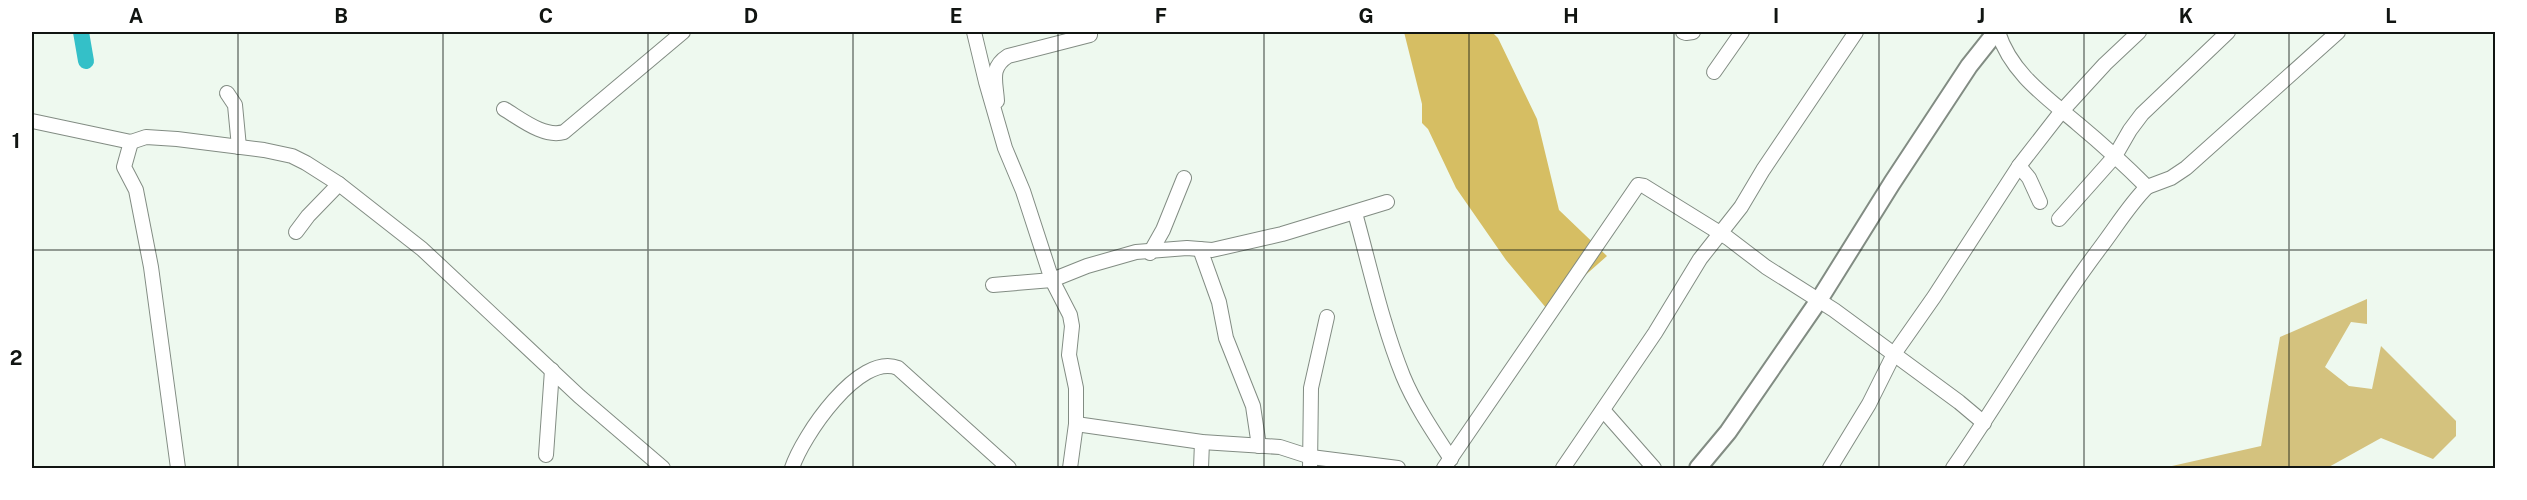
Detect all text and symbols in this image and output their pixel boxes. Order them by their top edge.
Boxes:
text: A [129,4,143,28]
text: B [334,4,348,28]
text: C [539,4,553,28]
text: D [744,4,758,28]
text: E [950,4,962,28]
text: F [1155,4,1167,28]
text: G [1358,4,1374,28]
text: H [1563,4,1579,28]
text: I [1773,4,1779,28]
text: J [1977,4,1985,28]
text: K [2179,4,2193,28]
text: L [2385,4,2397,28]
text: 1 [12,129,20,153]
text: 2 [10,346,22,370]

